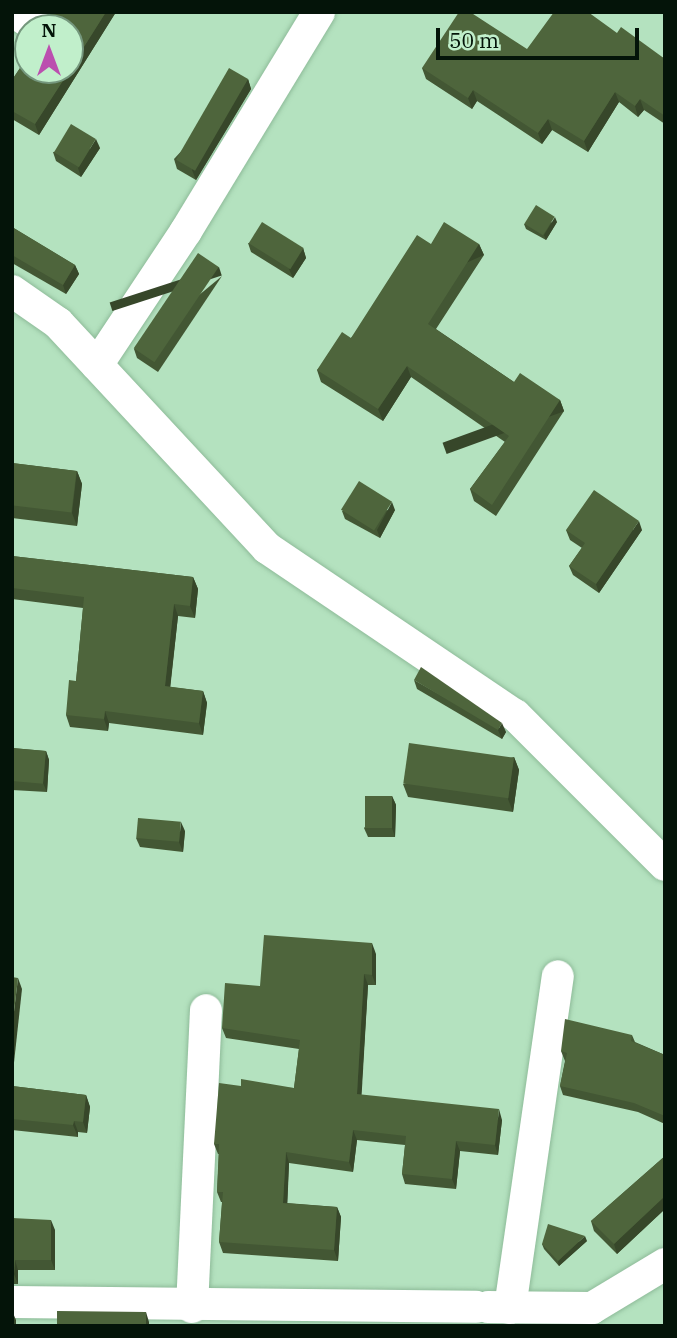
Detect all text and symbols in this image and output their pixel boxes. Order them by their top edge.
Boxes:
north arrow [14,14,84,84]
scale bar [439,14,642,58]
text: N [41,18,57,42]
text: 50 m [449,26,499,54]

